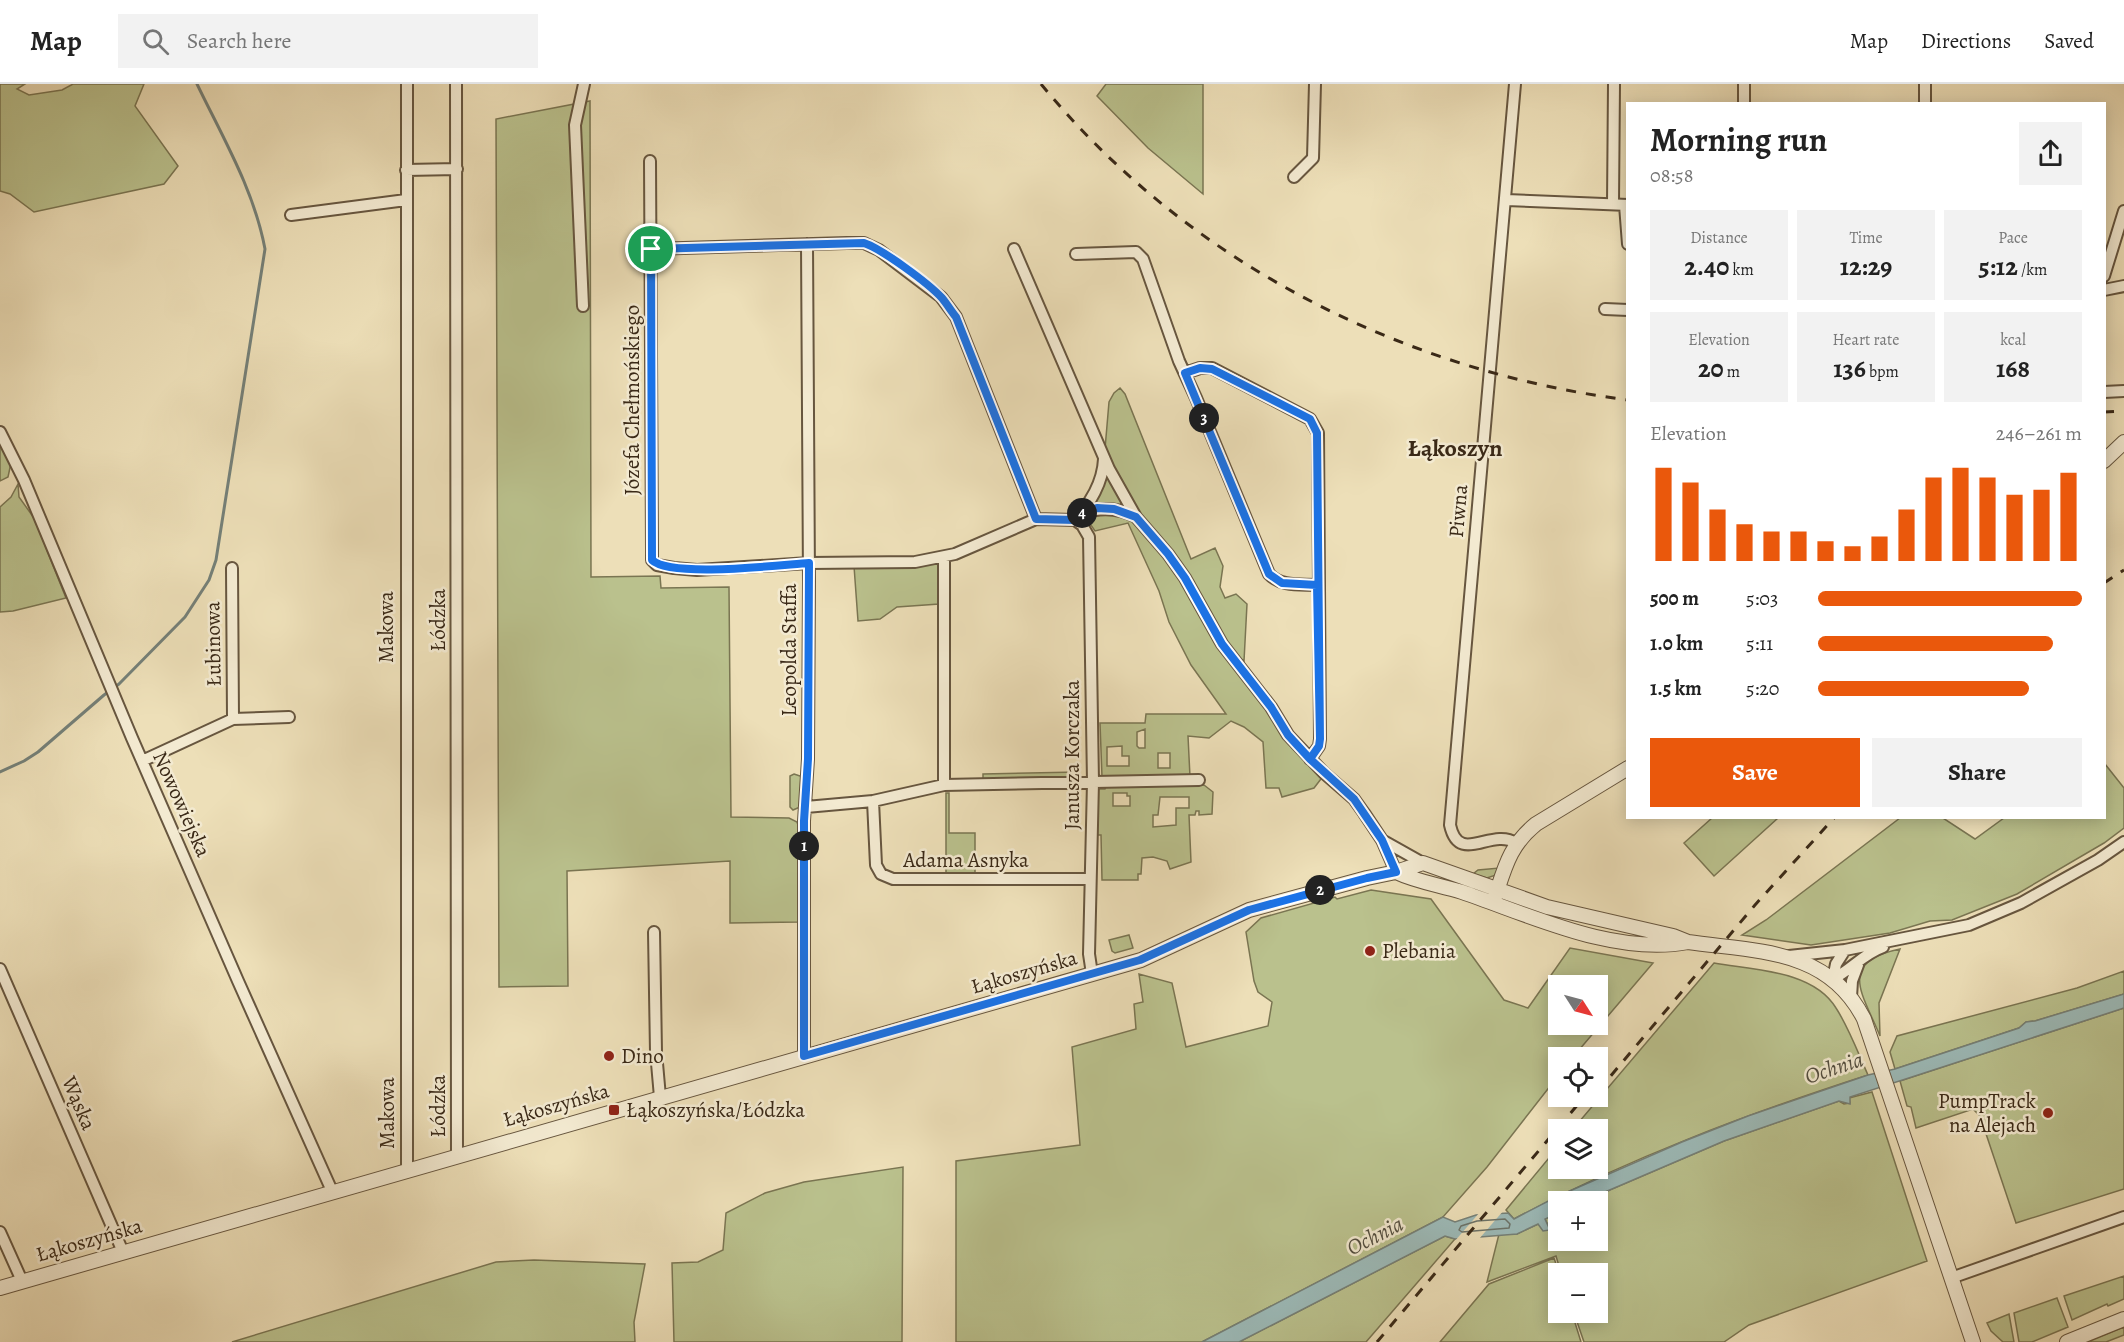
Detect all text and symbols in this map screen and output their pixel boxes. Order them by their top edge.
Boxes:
search box [118,14,538,68]
text: Map [30,22,82,60]
icon: search [139,25,172,58]
text: Search here [187,26,291,56]
text: Map [1850,27,1888,55]
text: Directions [1921,27,2011,55]
text: Saved [2044,27,2094,55]
text: Morning run [1650,117,1827,162]
button: share [2019,122,2082,185]
text: 08:58 [1650,162,1693,189]
pin [625,223,676,274]
text: Distance [1690,227,1748,249]
text: Time [1849,227,1883,249]
text: Pace [1998,227,2028,249]
icon: arrive [634,232,667,265]
text: 2.40 [1684,249,1729,284]
text: 12:29 [1840,249,1892,284]
text: 5:12 [1979,249,2018,284]
text: km [1729,259,1754,281]
text: /km [2018,259,2047,281]
street label: Józefa Chełmońskiego [618,305,646,495]
text: Elevation [1688,329,1750,351]
text: Heart rate [1833,329,1899,351]
text: kcal [2000,329,2026,351]
text: 20 [1698,351,1724,386]
text: 136 [1833,351,1866,386]
text: 168 [1996,351,2030,386]
text: m [1724,361,1740,383]
text: bpm [1866,361,1899,383]
pin: 3 [1189,403,1219,433]
text: 3 [1201,407,1207,429]
text: Elevation [1650,420,1727,447]
text: 246–261 m [1996,420,2082,447]
district label: Łąkoszyn [1408,432,1503,464]
street label: Piwna [1442,483,1474,539]
pin: 4 [1067,498,1097,528]
text: 4 [1078,502,1086,524]
street label: Leopolda Staffa [775,583,803,717]
text: 500 m [1650,585,1699,612]
text: 5:03 [1746,585,1778,612]
street label: Łódzka [424,588,452,651]
street label: Makowa [372,591,400,663]
street label: Łubinowa [198,601,228,687]
text: 1.0 km [1650,630,1703,657]
text: 5:11 [1746,630,1773,657]
text: 1.5 km [1650,675,1702,702]
text: 5:20 [1746,675,1780,702]
street label: Janusza Korczaka [1058,680,1086,830]
button: Save [1650,738,1860,807]
button: Share [1872,738,2082,807]
street label: Nowowiejska [146,747,218,862]
pin: 1 [789,831,819,861]
text: 1 [801,835,807,857]
street label: Adama Asnyka [902,846,1029,874]
pin: 2 [1305,875,1335,905]
text: 2 [1316,879,1324,901]
place label: Plebania [1382,937,1456,965]
street label: Łąkoszyńska [968,943,1081,1001]
marker: Plebania [1363,944,1377,958]
north arrow [1548,975,1608,1035]
map controls [1548,975,1608,1323]
place label: Dino [621,1042,664,1070]
water label: Ochnia [1801,1044,1867,1092]
button: locate [1548,1047,1608,1107]
marker: Dino [602,1049,616,1063]
street label: Wąska [55,1071,103,1134]
street label: Łódzka [424,1074,452,1137]
street label: Łąkoszyńska [500,1076,613,1134]
street label: Makowa [373,1077,401,1149]
place label: PumpTrack na Alejach [1938,1087,2037,1139]
place label: Łąkoszyńska/Łódzka [626,1096,805,1124]
marker: Łąkoszyńska/Łódzka [607,1103,621,1117]
marker: PumpTrack na Alejach [2041,1106,2055,1120]
button: layers [1548,1119,1608,1179]
button: + [1548,1191,1608,1251]
water label: Ochnia [1342,1209,1408,1263]
street label: Łąkoszyńska [33,1211,146,1269]
button: − [1548,1263,1608,1323]

